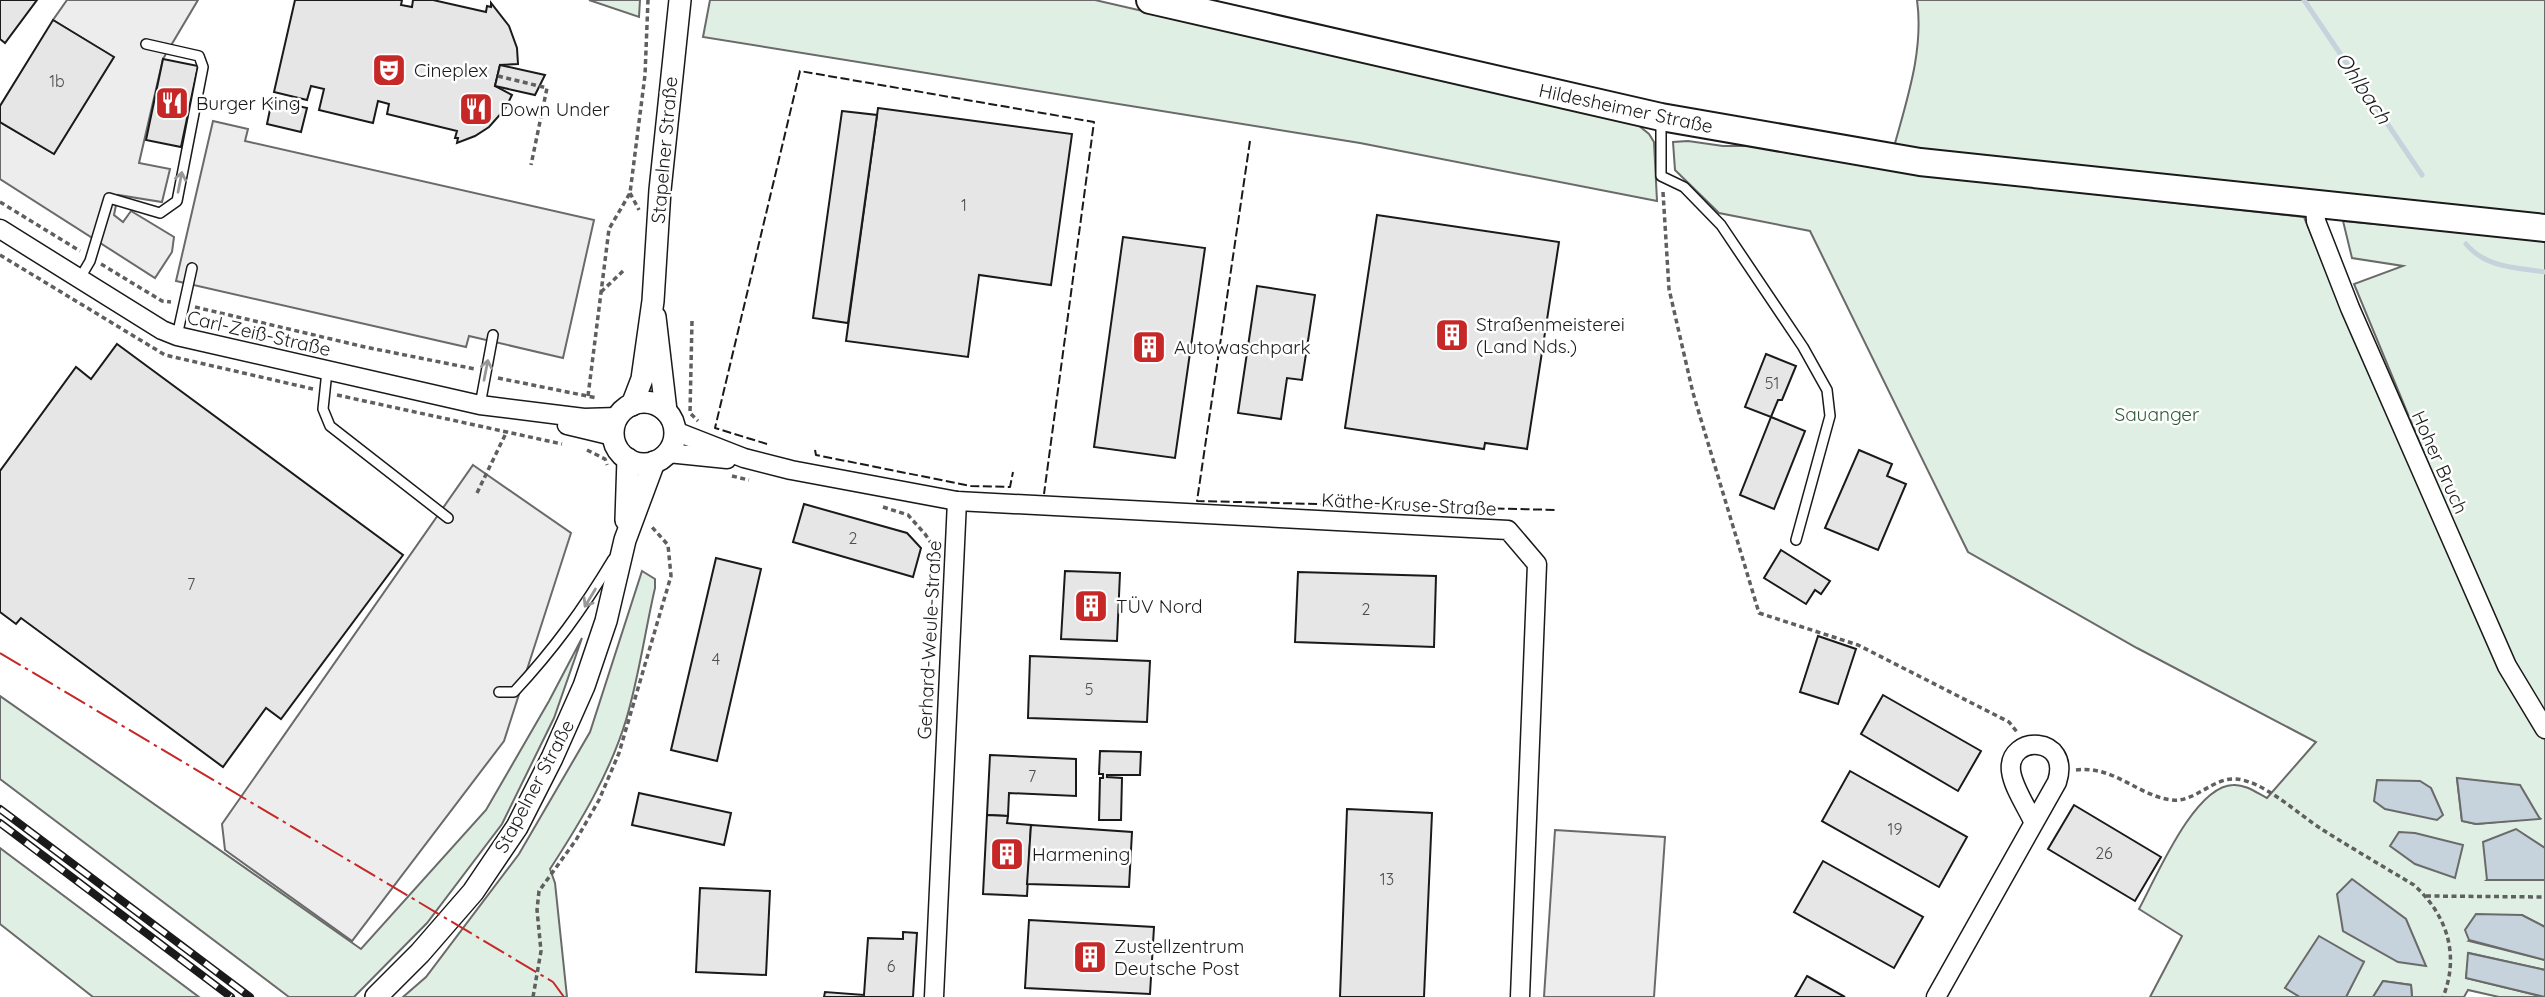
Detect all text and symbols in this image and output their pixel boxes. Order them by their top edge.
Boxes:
water label: Ohlbach [2330,47,2398,129]
theatre icon: Cineplex [370,51,408,89]
place label: Cineplex [414,58,488,82]
house number: 1b [49,71,65,91]
street label: Stapelner Straße [646,76,682,224]
street label: Hildesheimer Straße [1537,78,1715,138]
restaurant icon: Burger King [153,84,191,122]
restaurant icon: Down Under [457,90,495,128]
place label: Burger King [196,91,301,115]
place label: Down Under [500,97,611,121]
one-way arrow [174,171,188,194]
house number: 1 [961,195,967,215]
street label: Carl-Zeiß-Straße [185,305,333,361]
place label: Straßenmeisterei (Land Nds.) [1476,312,1625,358]
building icon: Straßenmeisterei (Land Nds.) [1433,316,1471,354]
building icon: Autowaschpark [1130,328,1168,366]
place label: Autowaschpark [1174,335,1311,359]
one-way arrow [480,359,494,382]
house number: 51 [1765,373,1779,393]
park label: Sauanger [2115,402,2200,426]
street label: Hoher Bruch [2407,407,2473,517]
street label: Käthe-Kruse-Straße [1321,487,1497,521]
house number: 2 [849,528,858,548]
street label: Gerhard-Weule-Straße [912,540,946,740]
house number: 7 [187,574,195,594]
one-way arrow [582,587,596,607]
building icon: TÜV Nord [1072,587,1110,625]
place label: TÜV Nord [1116,594,1203,618]
house number: 2 [1362,599,1371,619]
house number: 4 [712,649,720,669]
house number: 5 [1085,679,1093,699]
street label: Stapelner Straße [489,715,579,857]
house number: 7 [1028,766,1036,786]
house number: 19 [1888,819,1902,839]
building icon: Harmening [988,835,1026,873]
place label: Harmening [1032,842,1130,866]
house number: 26 [2095,843,2113,863]
house number: 13 [1380,869,1394,889]
place label: Zustellzentrum Deutsche Post [1114,934,1244,980]
building icon: Zustellzentrum Deutsche Post [1071,938,1109,976]
house number: 6 [887,956,896,976]

